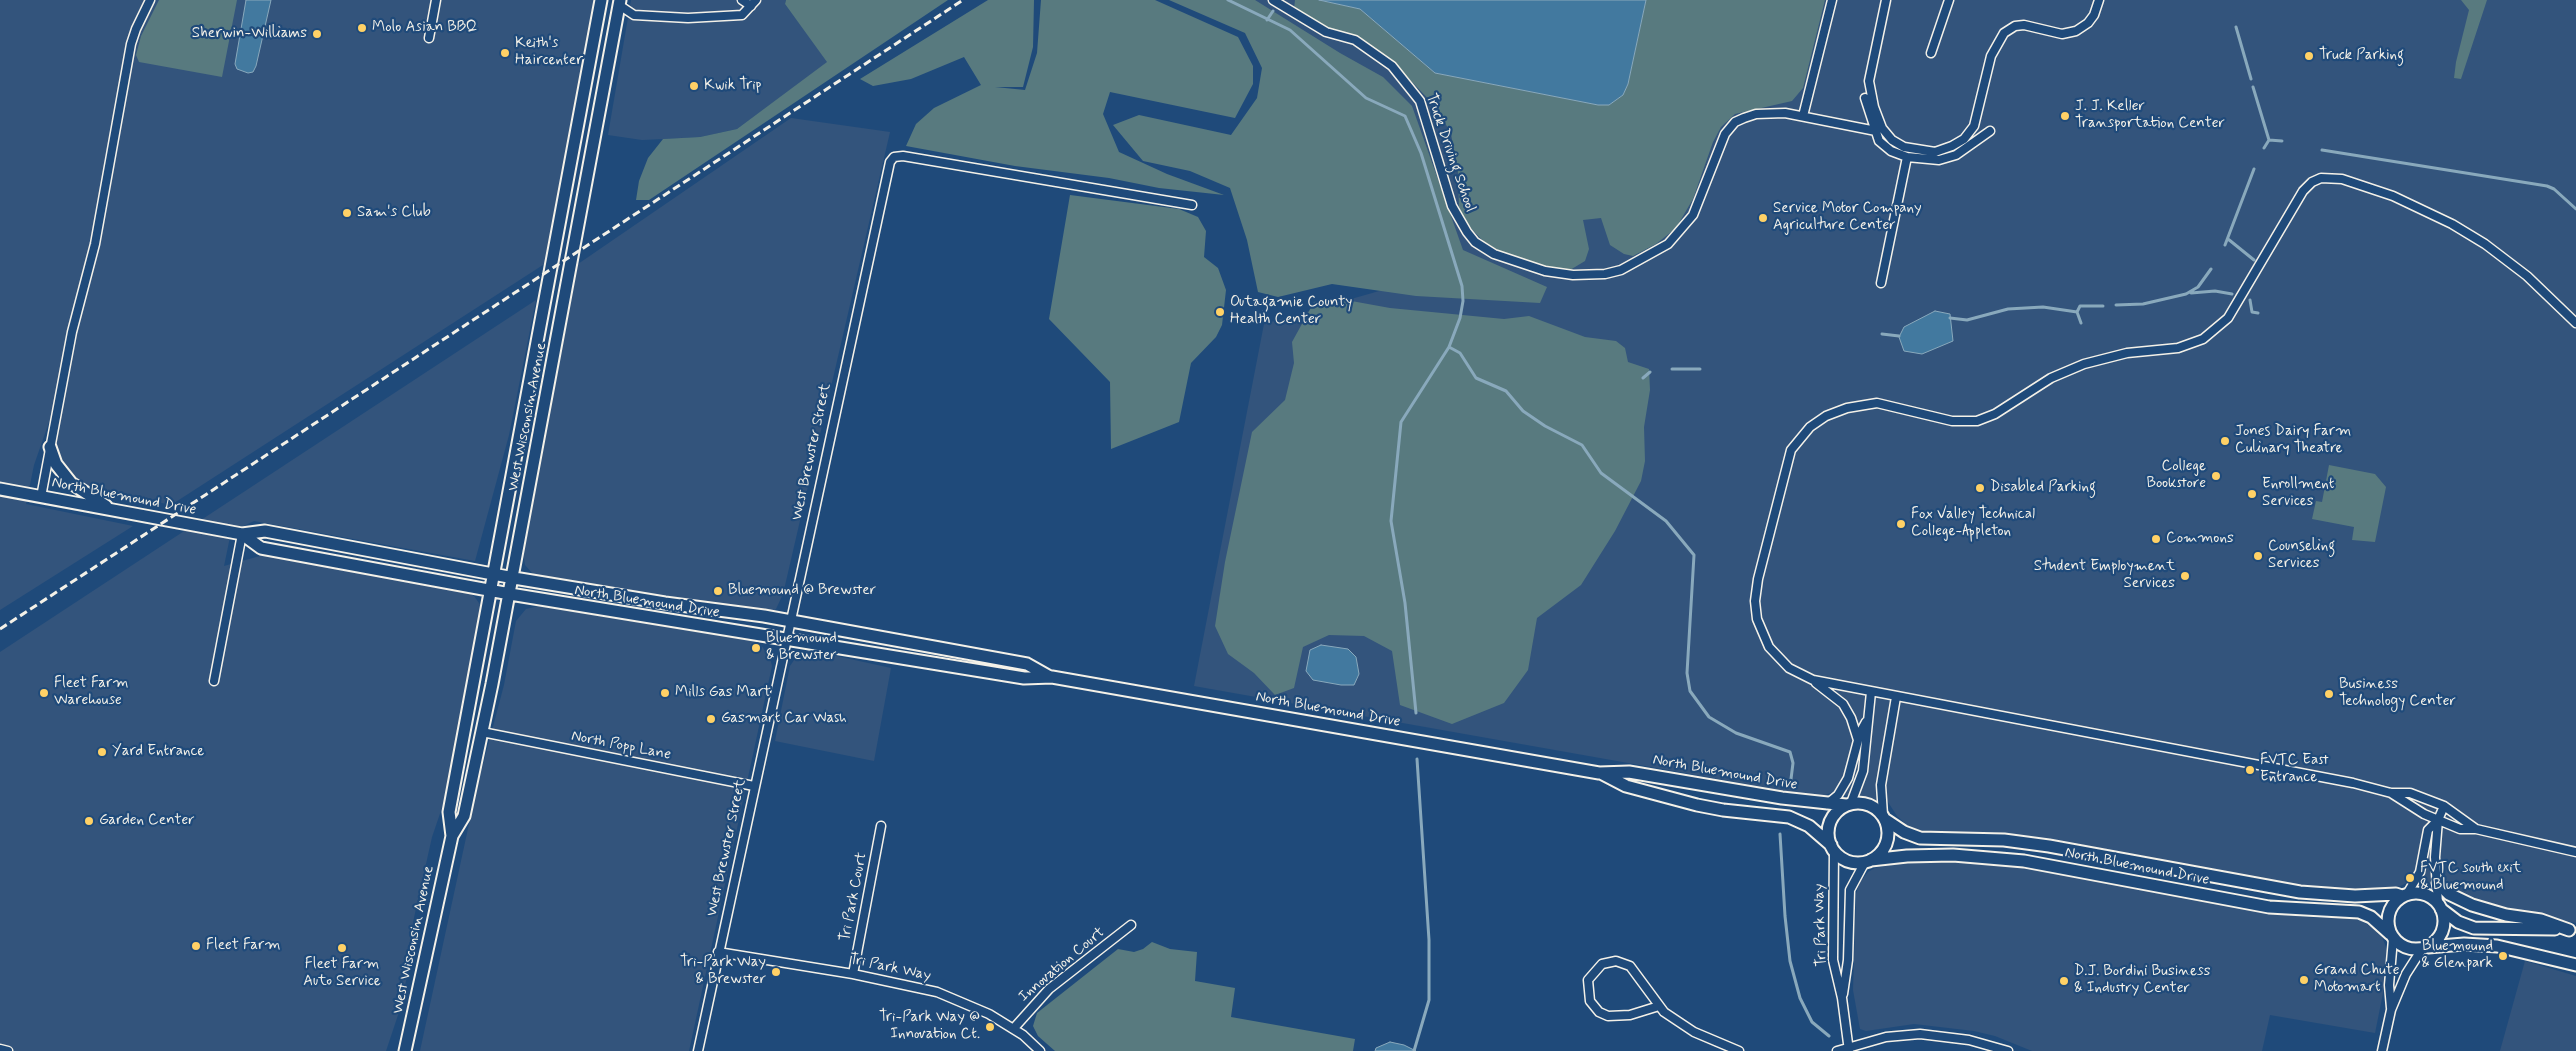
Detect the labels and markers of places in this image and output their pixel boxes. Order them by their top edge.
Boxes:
place label: Molo Asian BBQ [372,19,478,37]
marker: Molo Asian BBQ [356,22,368,34]
place label: Sherwin-Williams [192,25,307,43]
marker: Sherwin-Williams [311,28,323,40]
place label: Keith's Haircenter [515,35,583,70]
marker: Keith's Haircenter [499,47,511,59]
place label: Truck Parking [2319,47,2404,65]
marker: Truck Parking [2303,50,2315,62]
place label: Kwik Trip [704,77,761,95]
marker: Kwik Trip [688,80,700,92]
place label: J. J. Keller Transportation Center [2075,98,2225,133]
marker: J. J. Keller Transportation Center [2059,110,2071,122]
place label: Service Motor Company Agriculture Center [1773,200,1922,235]
place label: Sam's Club [357,204,431,222]
marker: Sam's Club [341,207,353,219]
marker: Service Motor Company Agriculture Center [1757,212,1769,224]
place label: Outagamie County Health Center [1230,294,1352,329]
marker: Outagamie County Health Center [1214,306,1226,318]
place label: Jones Dairy Farm Culinary Theatre [2235,423,2351,458]
marker: Jones Dairy Farm Culinary Theatre [2219,435,2231,447]
place label: College Bookstore [2147,458,2206,493]
marker: College Bookstore [2210,470,2222,482]
place label: Enrollment Services [2262,476,2334,511]
place label: Disabled Parking [1990,479,2096,497]
marker: Disabled Parking [1974,482,1986,494]
marker: Enrollment Services [2246,488,2258,500]
place label: Fox Valley Technical College-Appleton [1911,506,2035,541]
marker: Fox Valley Technical College-Appleton [1895,518,1907,530]
place label: Commons [2166,530,2234,548]
marker: Commons [2150,533,2162,545]
place label: Counseling Services [2268,538,2335,573]
marker: Counseling Services [2252,550,2264,562]
place label: Student Employment Services [2034,558,2175,593]
marker: Student Employment Services [2179,570,2191,582]
place label: Bluemound @ Brewster [728,582,876,600]
marker: Bluemound @ Brewster [712,585,724,597]
place label: Bluemound & Brewster [766,630,837,665]
marker: Bluemound & Brewster [750,642,762,654]
place label: Fleet Farm Warehouse [54,675,128,710]
place label: Business Technology Center [2339,676,2456,711]
place label: Mills Gas Mart [675,684,771,702]
marker: Fleet Farm Warehouse [38,687,50,699]
marker: Mills Gas Mart [659,687,671,699]
marker: Business Technology Center [2323,688,2335,700]
place label: Gasmart Car Wash [721,710,847,728]
marker: Gasmart Car Wash [705,713,717,725]
place label: Yard Entrance [112,743,204,761]
marker: Yard Entrance [96,746,108,758]
place label: FVTC East Entrance [2260,752,2329,787]
marker: FVTC East Entrance [2244,764,2256,776]
place label: Garden Center [99,812,195,830]
marker: Garden Center [83,815,95,827]
place label: FVTC south exit & Bluemound [2420,860,2521,895]
marker: FVTC south exit & Bluemound [2404,872,2416,884]
place label: Fleet Farm [206,937,280,955]
place label: Bluemound & Glenpark [2421,938,2493,973]
marker: Fleet Farm [190,940,202,952]
marker: Fleet Farm Auto Service [336,942,348,954]
marker: Bluemound & Glenpark [2497,950,2509,962]
place label: Tri-Park Way & Brewster [680,954,766,989]
place label: Fleet Farm Auto Service [303,956,381,991]
place label: Grand Chute Motomart [2314,962,2400,997]
place label: D.J. Bordini Business & Industry Center [2074,963,2210,998]
marker: Tri-Park Way & Brewster [770,966,782,978]
marker: Grand Chute Motomart [2298,974,2310,986]
marker: D.J. Bordini Business & Industry Center [2058,975,2070,987]
place label: Tri-Park Way @ Innovation Ct. [879,1009,980,1044]
marker: Tri-Park Way @ Innovation Ct. [984,1021,996,1033]

